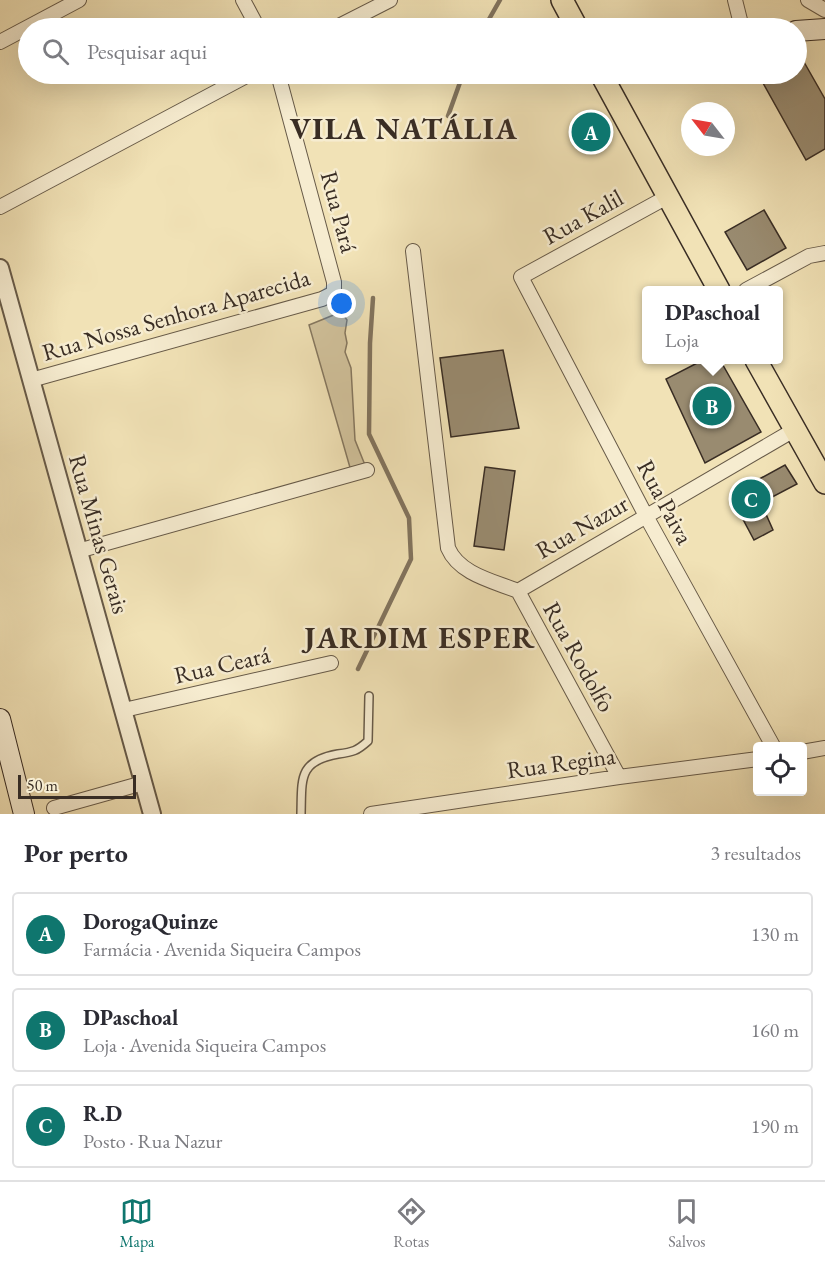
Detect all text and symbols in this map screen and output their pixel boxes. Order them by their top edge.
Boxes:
search box [18,18,807,84]
icon: search [39,35,72,68]
text: Pesquisar aqui [87,37,207,66]
north arrow [681,102,735,156]
district label: VILA NATÁLIA [290,109,518,148]
pin: A [572,110,610,154]
street label: Rua Pará [314,168,365,257]
street label: Rua Kalil [537,182,629,251]
street label: Rua Nossa Senhora Aparecida [38,261,314,368]
popup [642,286,783,364]
your location [327,289,356,318]
text: DPaschoal [665,298,760,327]
text: Loja [665,327,699,353]
pin: B [692,384,732,428]
street label: Rua Minas Gerais [62,451,137,617]
street label: Rua Paiva [630,454,701,550]
pin: C [732,476,771,522]
street label: Rua Nazur [530,488,634,565]
street label: Rua Rodolfo [536,596,622,717]
district label: JARDIM ESPER [301,618,536,657]
street label: Rua Ceará [171,638,273,691]
street label: Rua Regina [505,740,618,785]
map controls [753,742,807,796]
button: locate [753,742,807,796]
scale bar [18,772,136,800]
text: 50 m [27,775,58,796]
text: Por perto [24,836,128,870]
text: 3 resultados [710,840,801,866]
text: DorogaQuinze [83,907,218,936]
text: A [38,921,53,947]
text: 130 m [751,921,799,947]
text: Farmácia · Avenida Siqueira Campos [83,936,361,962]
text: DPaschoal [83,1003,178,1032]
text: B [39,1017,52,1043]
text: 160 m [751,1017,799,1043]
text: Loja · Avenida Siqueira Campos [83,1032,326,1058]
text: R.D [83,1099,122,1128]
text: C [38,1113,53,1139]
text: 190 m [751,1113,799,1139]
text: Posto · Rua Nazur [83,1128,223,1154]
tab: Mapa [119,1195,154,1252]
tab: Rotas [393,1195,429,1252]
tab: Salvos [668,1195,706,1252]

